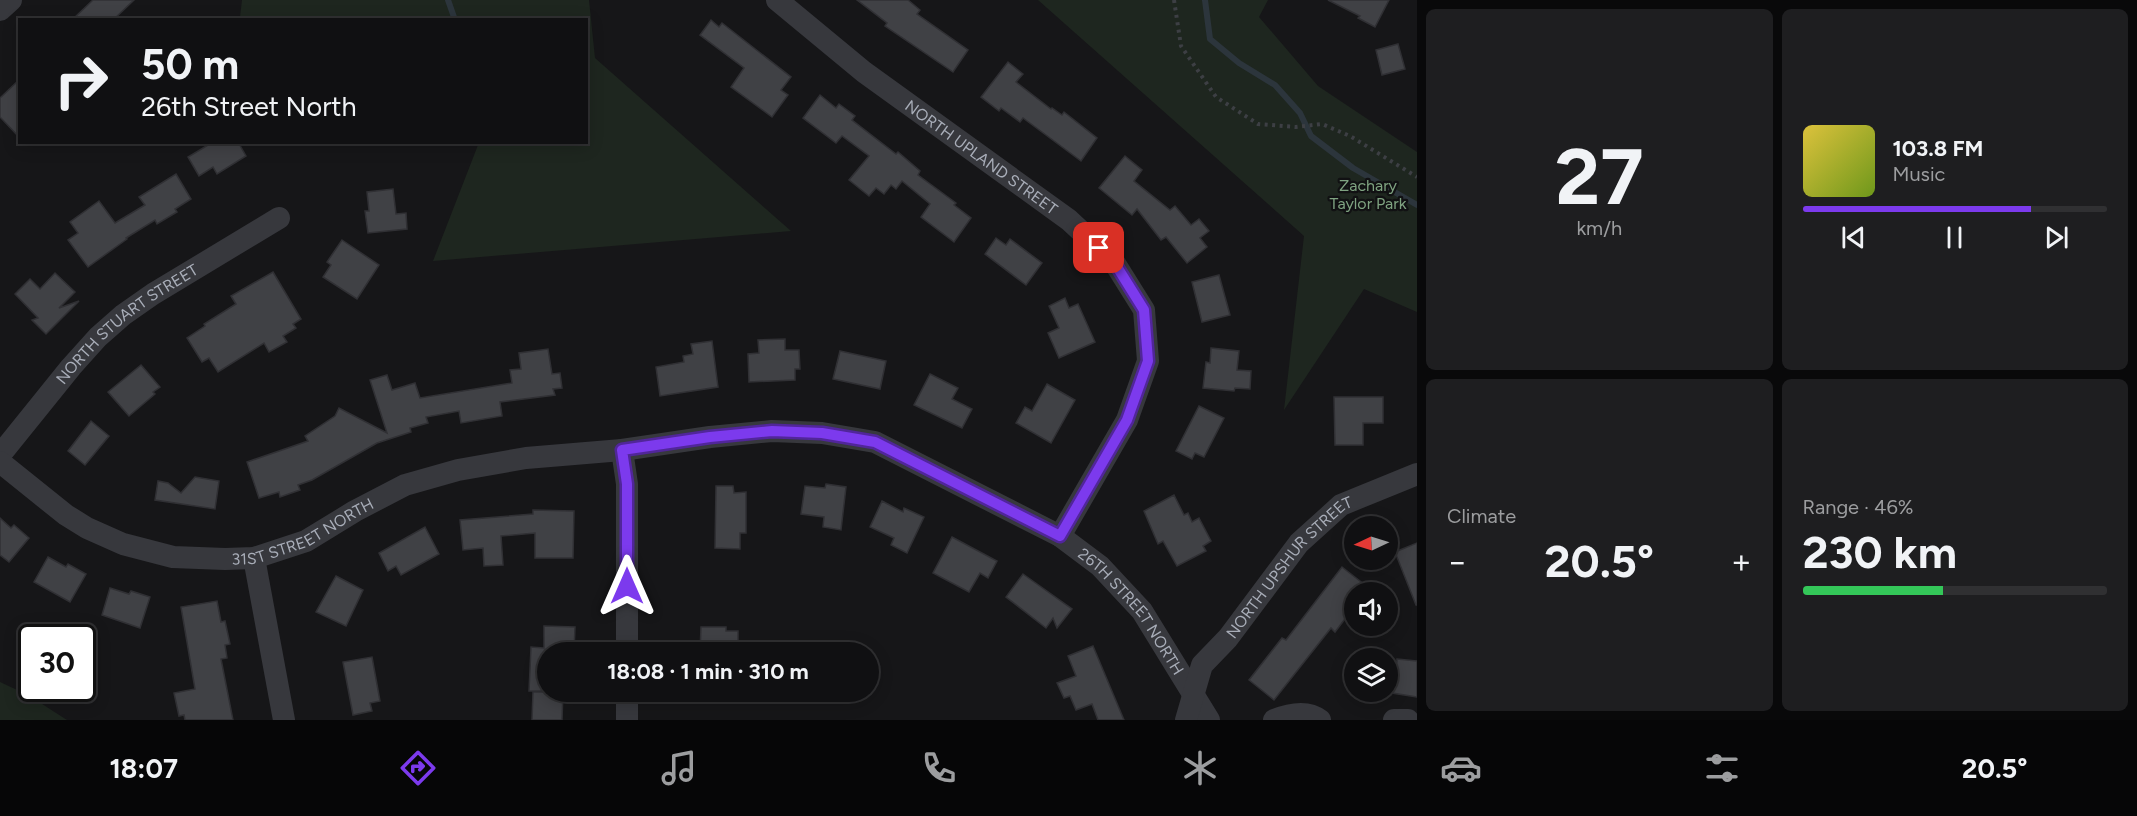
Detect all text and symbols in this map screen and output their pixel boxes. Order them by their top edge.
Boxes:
text: 50 m [141,39,239,90]
icon: right [42,42,120,120]
text: 26th Street North [141,90,357,123]
street label: NORTH UPLAND STREET [901,96,1061,219]
text: 27 [1555,130,1644,224]
text: 103.8 FM [1893,135,1983,162]
text: Music [1893,162,1945,186]
park label: Zachary Taylor Park [1330,176,1407,213]
text: km/h [1576,216,1622,240]
icon: previous [1837,221,1870,254]
icon: pause [1938,221,1971,254]
icon: next [2040,221,2073,254]
pin [1073,222,1124,273]
icon: arrive [1082,231,1115,264]
street label: NORTH STUART STREET [52,260,202,388]
street label: NORTH UPSHUR STREET [1222,492,1355,642]
street label: 31ST STREET NORTH [231,494,377,569]
text: Range · 46% [1803,495,1913,519]
text: Climate [1447,504,1516,528]
north arrow [1344,516,1398,570]
map controls [1344,516,1398,702]
text: 230 km [1803,525,1957,579]
text: 20.5° [1544,534,1654,588]
text: − [1447,542,1468,581]
text: + [1731,542,1752,581]
street label: 26TH STREET NORTH [1074,544,1188,678]
position arrow [595,554,659,618]
button: sound [1344,582,1398,636]
speed limit sign: 30 [18,624,96,702]
button: layers [1344,648,1398,702]
text: 18:08 · 1 min · 310 m [607,658,809,685]
icon: directions [397,747,439,789]
icon: music [658,747,700,789]
icon: phone [918,747,960,789]
icon: climate [1179,747,1221,789]
icon: car [1440,747,1482,789]
icon: filters [1701,747,1743,789]
text: 18:07 [109,752,178,785]
text: 20.5° [1962,752,2027,785]

